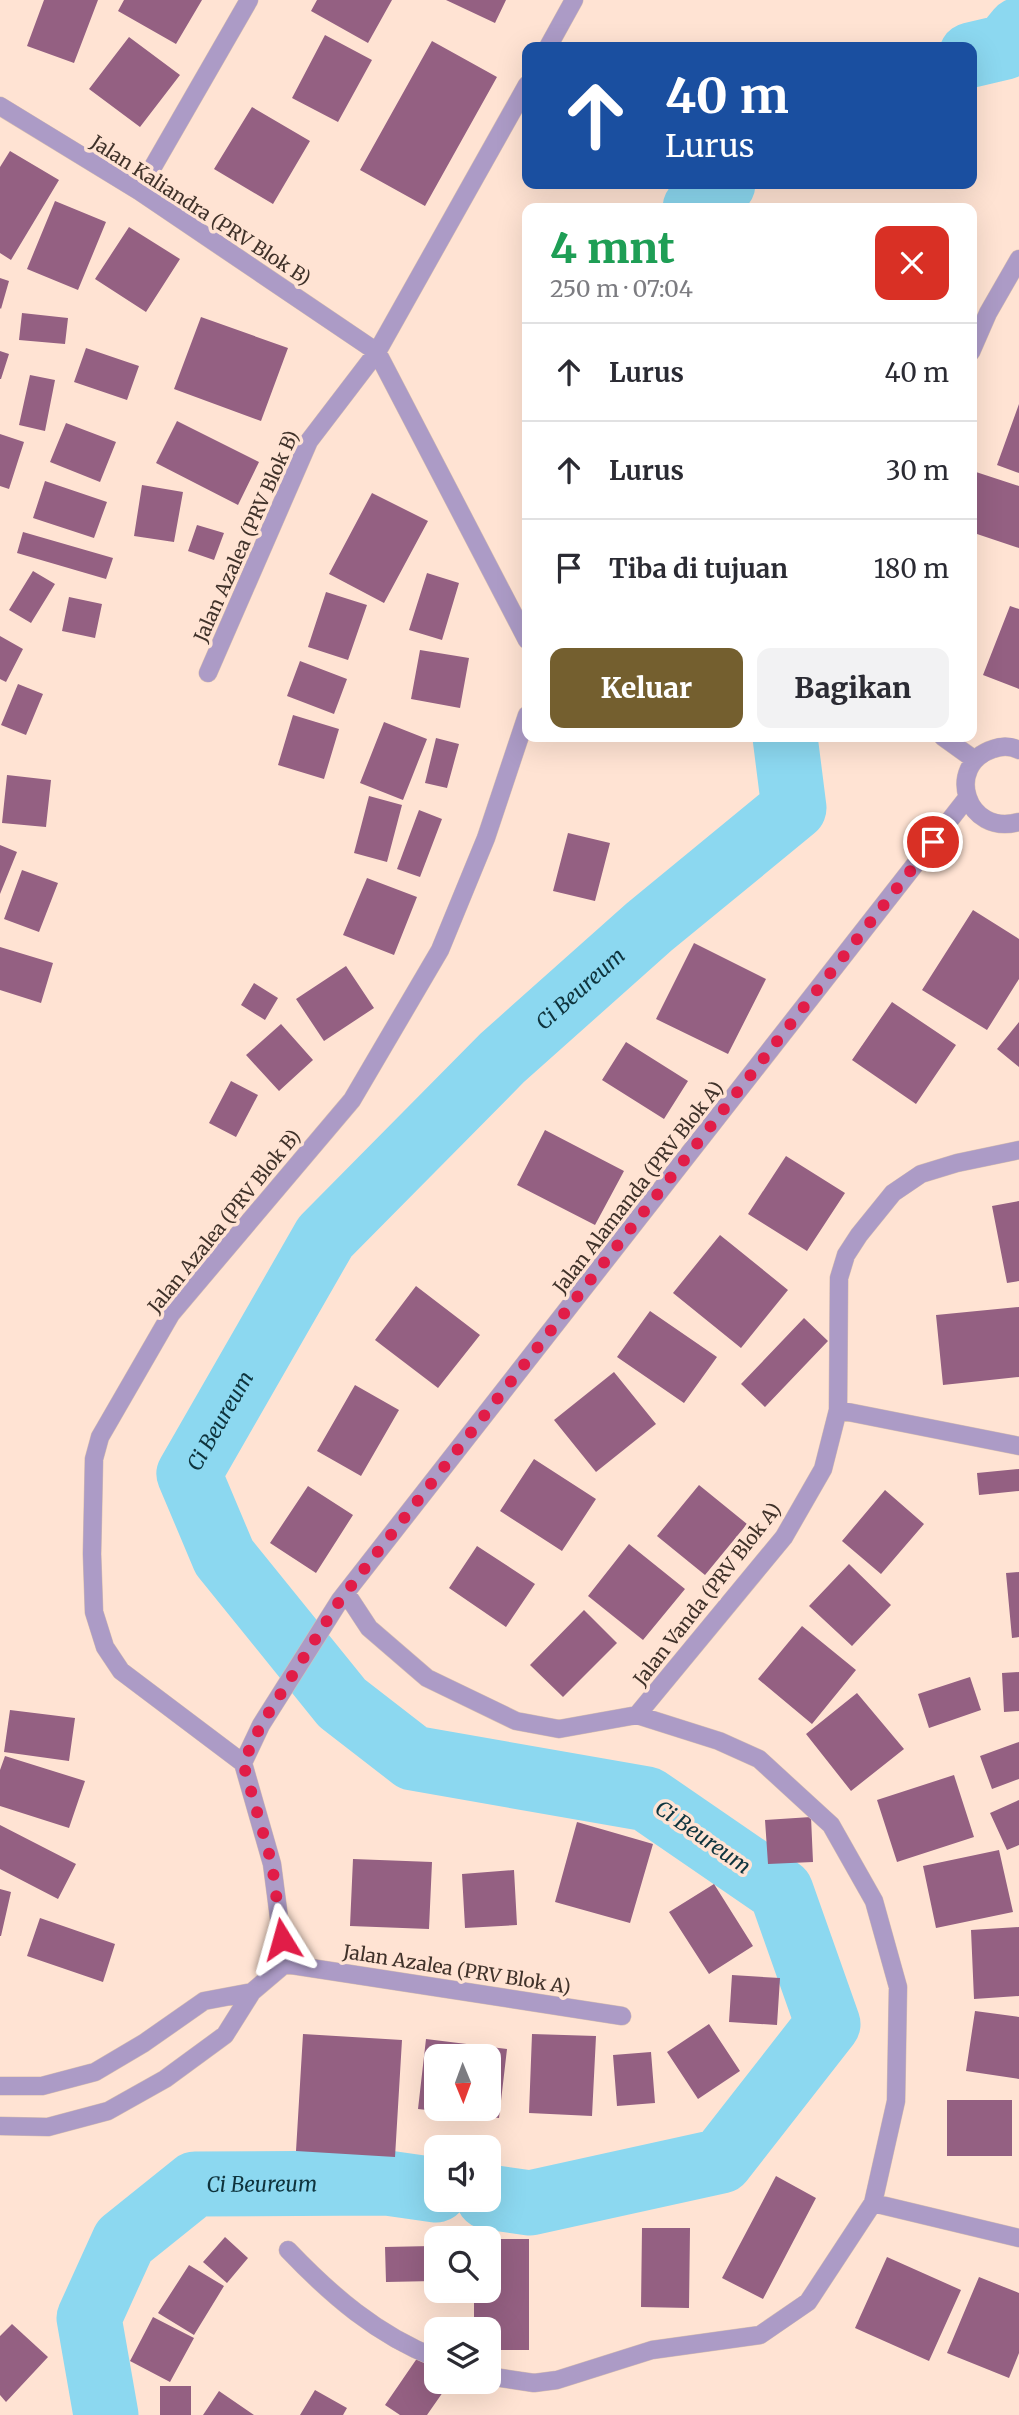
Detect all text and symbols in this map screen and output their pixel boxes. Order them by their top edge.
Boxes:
text: 40 m [665,65,789,126]
icon: ahead [550,70,641,161]
text: Lurus [665,126,754,166]
street label: Jalan Kaliandra (PRV Blok B) [86,129,315,290]
text: 4 mnt [550,222,675,274]
button: close [875,226,949,300]
text: 250 m · 07:04 [550,274,693,303]
icon: ahead [550,353,588,391]
text: Lurus [609,356,684,389]
text: 40 m [885,356,949,389]
street label: Jalan Azalea (PRV Blok B) [188,426,304,646]
icon: ahead [550,451,588,489]
text: Lurus [609,454,684,487]
text: 30 m [886,454,949,487]
icon: arrive [550,549,588,587]
text: Tiba di tujuan [609,552,788,585]
text: 180 m [874,552,949,585]
button: Keluar [550,648,743,728]
button: Bagikan [757,648,949,728]
pin [903,812,963,872]
icon: arrive [914,823,952,861]
water label: Ci Beureum [530,942,630,1035]
street label: Jalan Alamanda (PRV Blok A) [547,1076,728,1299]
street label: Jalan Azalea (PRV Blok B) [142,1124,305,1318]
water label: Ci Beureum [180,1366,259,1476]
street label: Jalan Vanda (PRV Blok A) [627,1498,786,1691]
water label: Ci Beureum [650,1794,756,1880]
position arrow [245,1902,319,1976]
street label: Jalan Azalea (PRV Blok A) [341,1939,572,1999]
north arrow [424,2044,500,2121]
map controls [424,2044,501,2394]
button: sound [424,2135,501,2212]
water label: Ci Beureum [206,2170,317,2197]
button: search [424,2226,501,2303]
button: layers [424,2317,501,2394]

